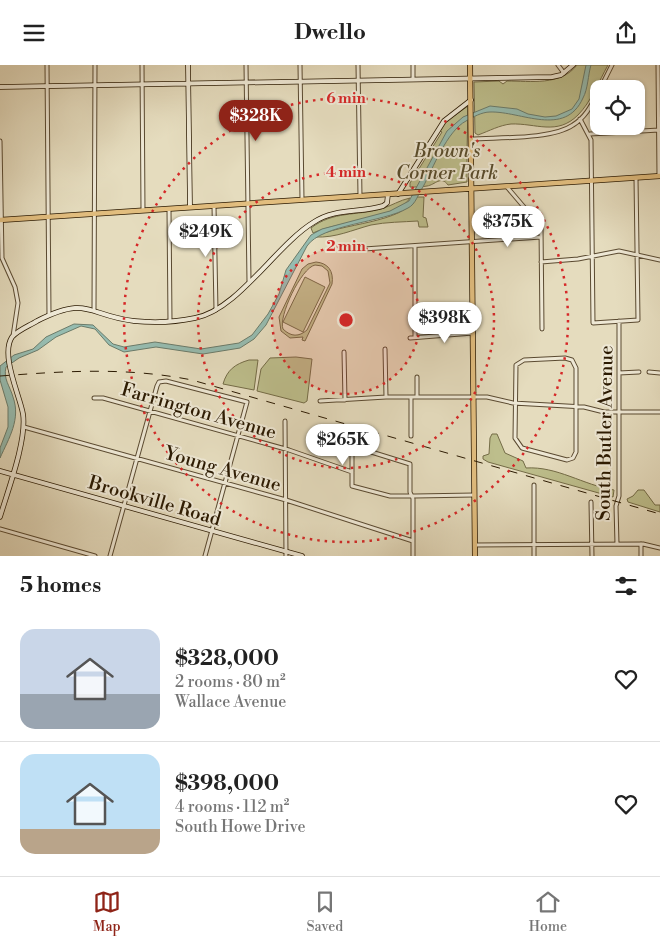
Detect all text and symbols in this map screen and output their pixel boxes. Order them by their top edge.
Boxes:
icon: menu [20,19,48,47]
text: Dwello [294,19,366,46]
icon: share [612,19,640,47]
map controls [590,80,645,135]
button: locate [590,80,645,135]
text: 6 min [326,89,367,108]
pin: $328K [221,99,291,142]
text: $328K [230,106,282,126]
park label: Brown's Corner Park [396,139,498,185]
text: 4 min [326,163,367,182]
pin: $375K [473,205,543,248]
text: $375K [483,212,533,232]
pin: $249K [171,215,241,258]
text: $249K [179,222,233,242]
text: 2 min [326,237,366,256]
pin: $398K [410,301,480,344]
text: $398K [419,308,471,328]
centre of rings [337,311,355,329]
street label: South Butler Avenue [591,345,619,521]
street label: Farrington Avenue [118,377,279,445]
pin: $265K [308,423,378,466]
text: $265K [317,430,369,450]
street label: Young Avenue [161,441,284,497]
street label: Brookville Road [85,470,224,531]
icon: filters [612,572,640,600]
text: 5 homes [20,573,101,599]
text: $328,000 [175,646,279,672]
icon: home [60,649,120,709]
icon: heart [612,665,640,693]
text: 2 rooms · 80 m² [175,672,286,692]
text: Wallace Avenue [175,692,286,712]
text: $398,000 [175,771,279,797]
icon: home [60,774,120,834]
icon: heart [612,790,640,818]
text: 4 rooms · 112 m² [175,797,289,817]
text: South Howe Drive [175,817,306,837]
tab: Map [93,888,121,936]
tab: Saved [306,888,343,936]
tab: Home [529,888,567,936]

